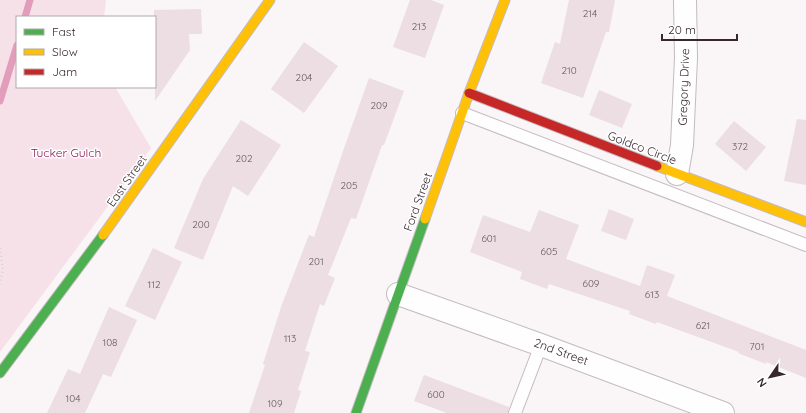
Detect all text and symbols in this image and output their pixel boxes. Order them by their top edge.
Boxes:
house number: 214 [583,7,597,20]
legend [16,16,156,88]
scale bar [662,16,737,42]
house number: 213 [412,20,426,33]
text: 20 m [668,22,696,37]
text: Fast [52,24,76,39]
text: Slow [52,44,78,59]
street label: Gregory Drive [675,48,692,126]
text: Jam [52,64,77,79]
house number: 210 [561,64,577,77]
house number: 204 [296,71,312,84]
house number: 209 [370,99,388,112]
street label: Goldco Circle [606,128,679,168]
house number: 372 [732,140,748,153]
park label: Tucker Gulch [31,145,101,160]
street label: East Street [103,152,150,210]
house number: 202 [235,152,253,165]
street label: Ford Street [400,170,435,233]
house number: 205 [341,179,357,192]
house number: 200 [192,218,210,231]
house number: 601 [481,232,497,245]
house number: 605 [541,245,557,258]
house number: 201 [308,255,324,268]
house number: 609 [583,277,600,290]
house number: 112 [148,278,161,291]
house number: 613 [645,288,659,301]
house number: 621 [696,319,710,332]
house number: 113 [284,332,296,345]
street label: 2nd Street [532,335,590,368]
house number: 108 [102,336,118,349]
house number: 701 [750,340,764,353]
north arrow [750,357,790,397]
text: N [754,375,770,390]
house number: 600 [427,388,445,401]
house number: 104 [66,392,80,405]
house number: 109 [267,397,283,410]

